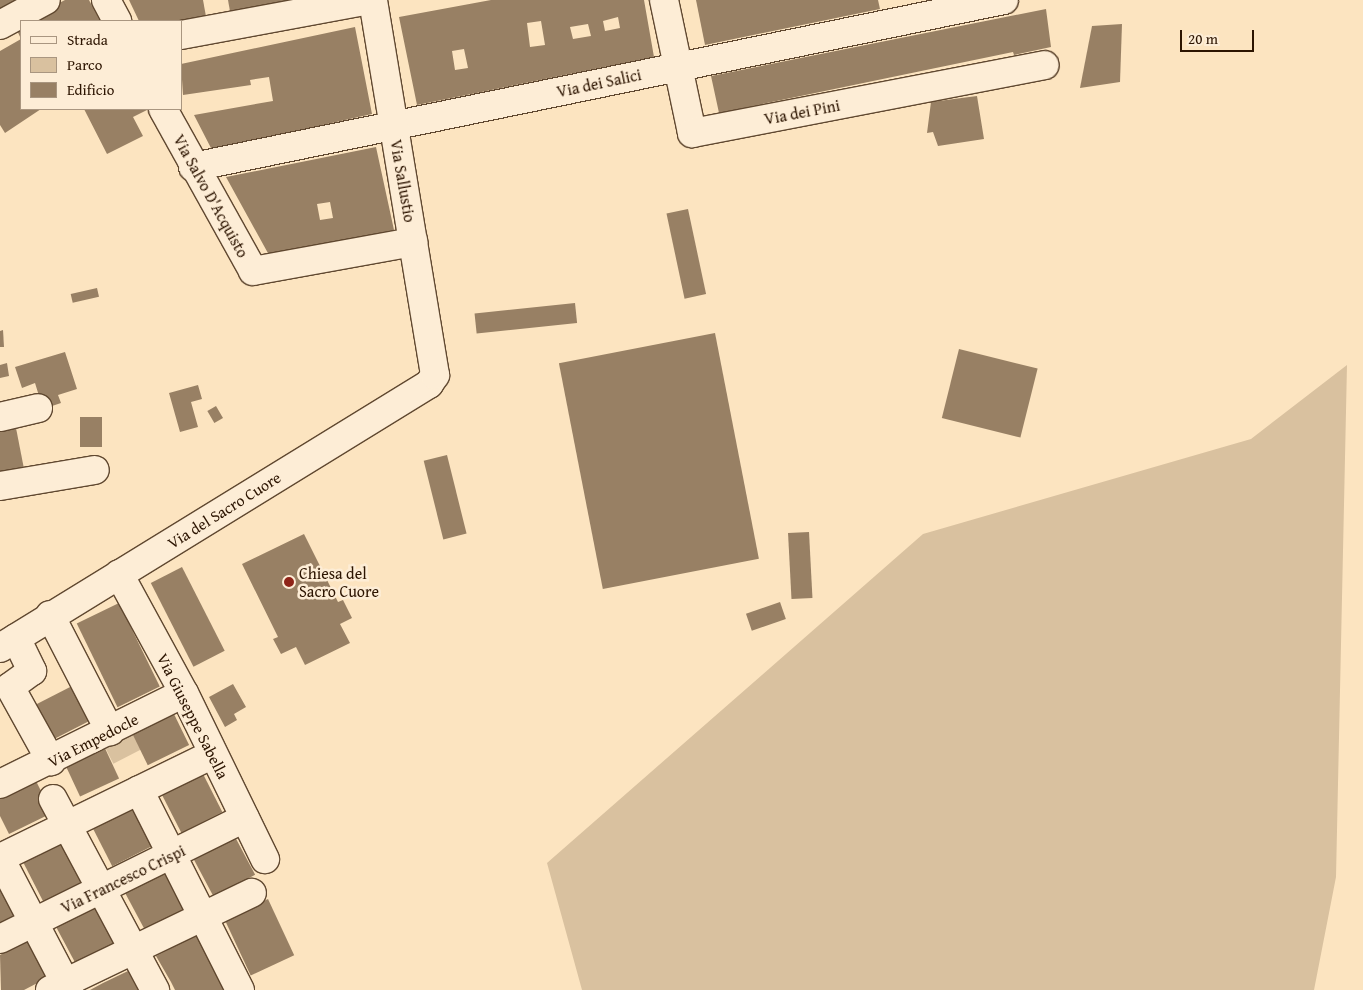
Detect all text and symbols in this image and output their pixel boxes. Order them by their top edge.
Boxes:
legend [20,20,182,110]
scale bar [1183,20,1257,52]
text: 20 m [1188,28,1218,49]
text: Strada [67,29,108,50]
text: Parco [67,54,102,75]
street label: Via dei Salici [555,65,643,101]
text: Edificio [67,79,114,100]
street label: Via dei Pini [763,95,841,129]
street label: Via Salvo D'Acquisto [169,131,253,261]
street label: Via Sallustio [386,138,420,224]
street label: Via del Sacro Cuore [164,467,284,553]
place label: Chiesa del Sacro Cuore [299,563,379,601]
marker: Chiesa del Sacro Cuore [283,576,295,588]
street label: Via Giuseppe Sabella [153,650,233,782]
street label: Via Empedocle [45,709,141,771]
street label: Via Francesco Crispi [58,841,188,917]

